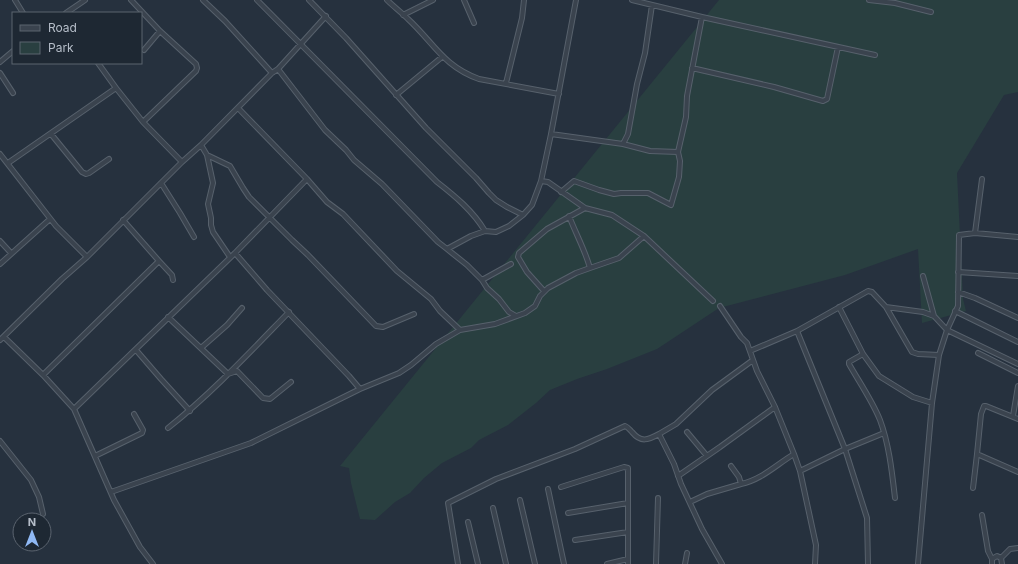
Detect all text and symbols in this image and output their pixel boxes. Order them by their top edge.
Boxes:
legend [12,12,142,64]
text: Road [48,20,77,35]
text: Park [48,40,74,55]
north arrow [12,512,52,552]
text: N [28,515,36,529]

